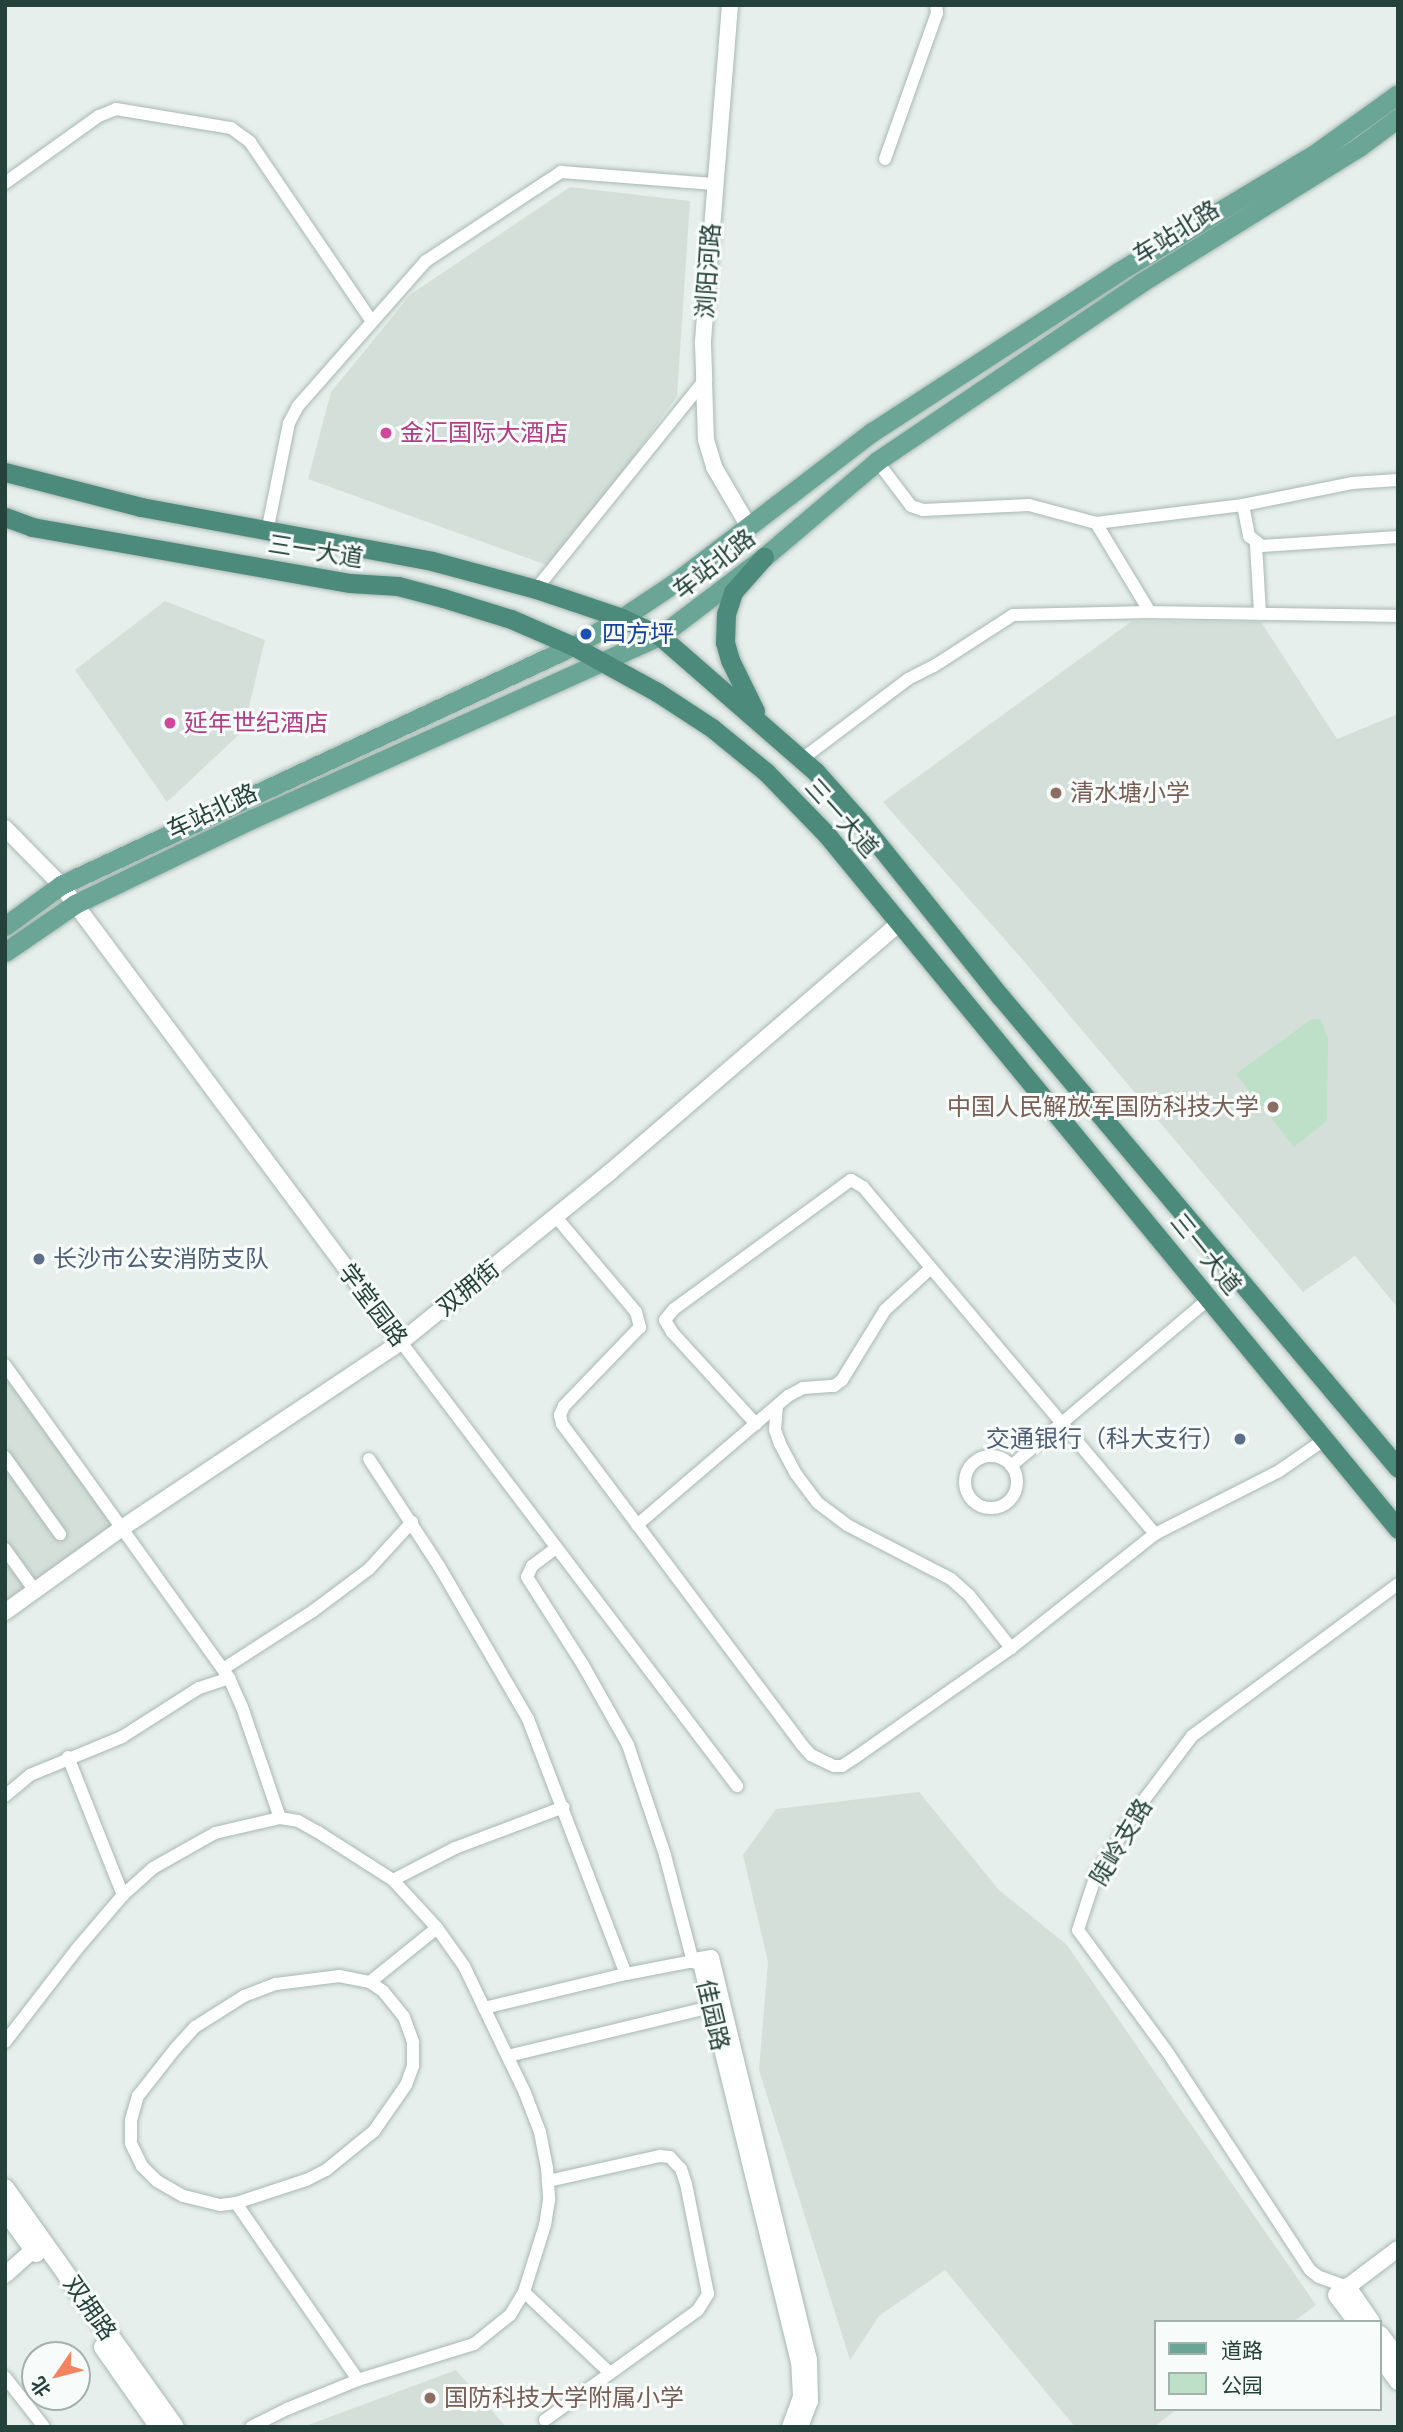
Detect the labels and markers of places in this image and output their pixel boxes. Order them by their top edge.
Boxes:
place label: 金汇国际大酒店 [400,419,568,447]
marker: 金汇国际大酒店 [378,425,394,441]
place label: 四方坪 [602,620,674,648]
marker: 四方坪 [576,624,596,644]
place label: 延年世纪酒店 [184,709,328,737]
marker: 延年世纪酒店 [162,715,178,731]
place label: 清水塘小学 [1070,779,1190,807]
marker: 清水塘小学 [1048,785,1064,801]
place label: 中国人民解放军国防科技大学 [947,1093,1259,1121]
marker: 中国人民解放军国防科技大学 [1265,1099,1281,1115]
place label: 长沙市公安消防支队 [53,1245,269,1273]
marker: 长沙市公安消防支队 [31,1251,47,1267]
place label: 交通银行（科大支行） [986,1425,1226,1453]
marker: 交通银行（科大支行） [1232,1431,1248,1447]
place label: 国防科技大学附属小学 [444,2384,684,2412]
marker: 国防科技大学附属小学 [422,2390,438,2406]

